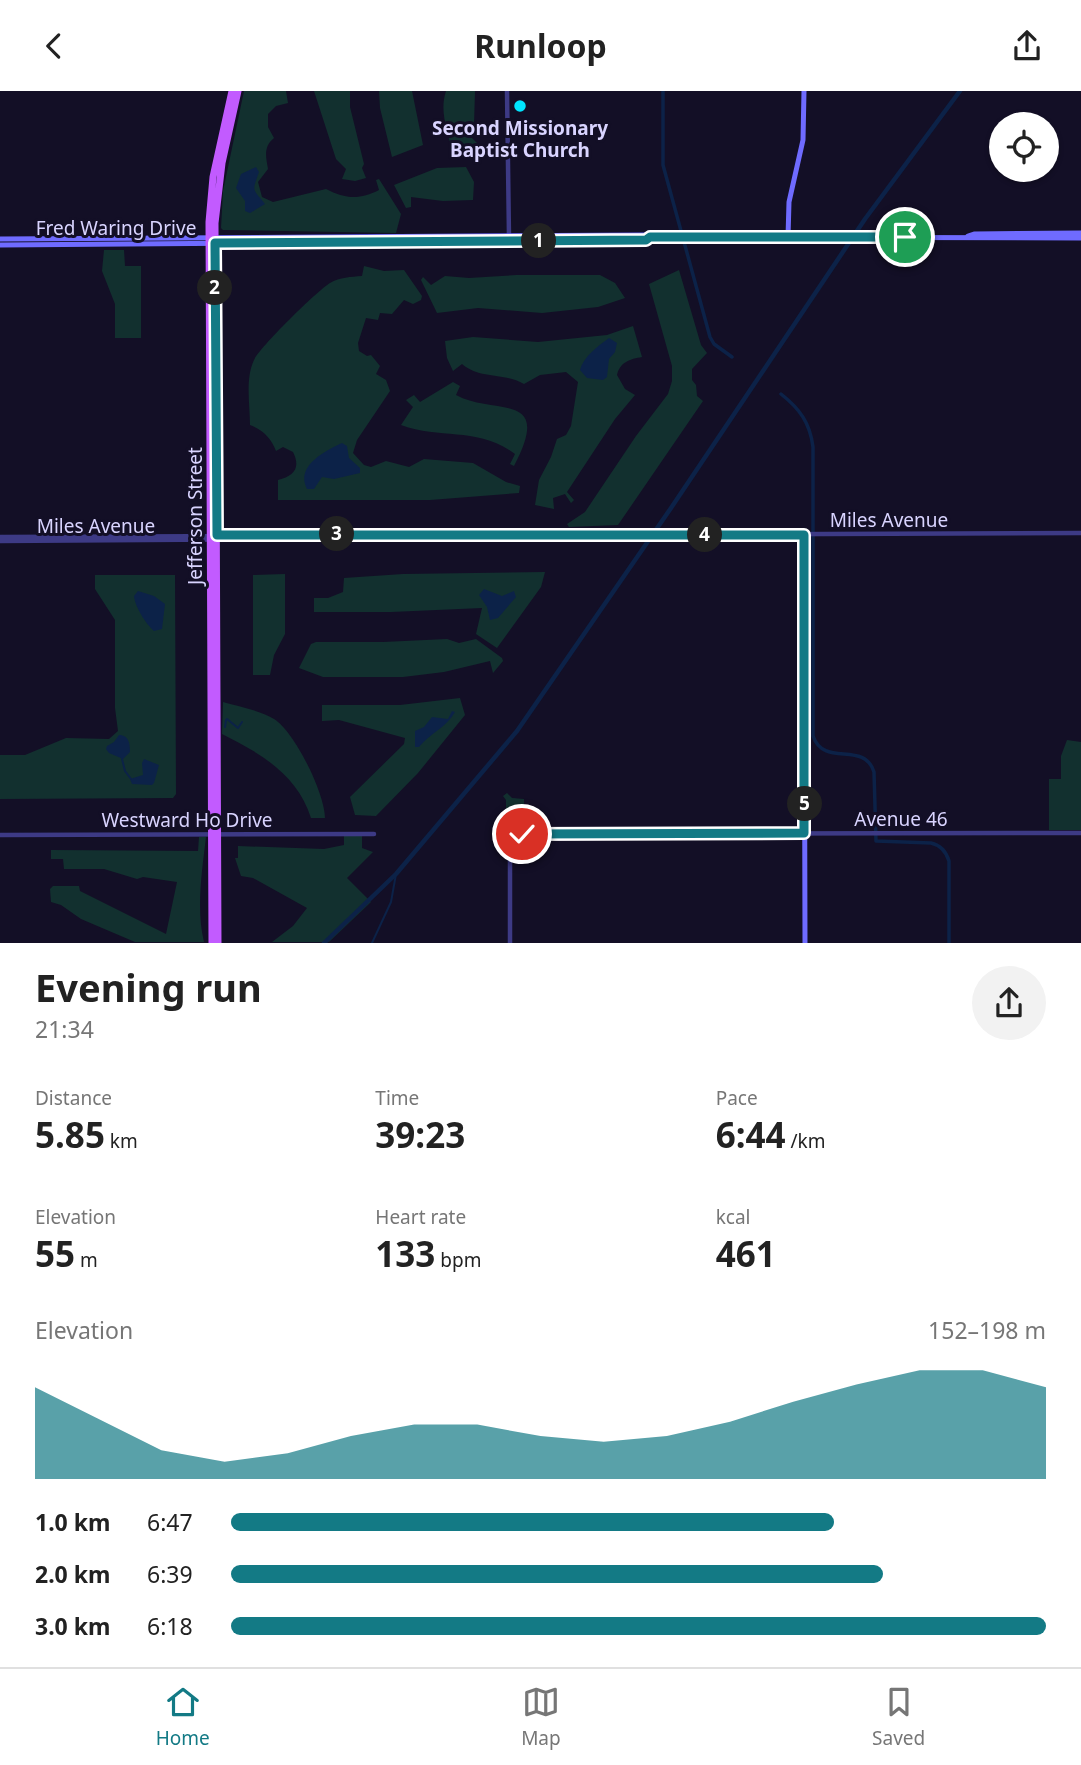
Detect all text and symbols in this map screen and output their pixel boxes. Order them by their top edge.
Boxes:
text: Runloop [474,24,607,67]
icon: back [35,27,73,65]
icon: share [1008,27,1046,65]
marker: Second Missionary Baptist Church [512,98,528,114]
map controls [989,112,1059,182]
button: locate [989,112,1059,182]
place label: Second Missionary Baptist Church [432,115,608,163]
pin [875,207,935,267]
street label: Fred Waring Drive [36,215,196,241]
icon: arrive [886,218,924,256]
pin: 1 [522,223,556,259]
text: 1 [533,227,544,253]
pin: 2 [198,271,232,305]
text: 2 [209,274,220,300]
street label: Jefferson Street [182,447,208,587]
street label: Miles Avenue [830,507,948,533]
street label: Miles Avenue [37,513,155,539]
pin: 3 [320,517,354,551]
pin: 4 [688,517,722,553]
text: 3 [331,520,342,546]
text: 4 [699,521,710,547]
pin: 5 [788,787,822,821]
text: 5 [799,790,810,816]
pin [492,804,552,864]
street label: Avenue 46 [854,806,948,832]
street label: Westward Ho Drive [101,807,273,833]
icon: check [503,815,541,853]
text: Evening run [35,961,262,1013]
button: share [972,966,1046,1040]
text: 21:34 [35,1013,94,1045]
text: Distance [35,1085,112,1111]
text: Time [375,1085,419,1111]
text: Pace [716,1085,758,1111]
text: 5.85 [35,1111,105,1158]
text: 39:23 [375,1111,465,1158]
text: 6:44 [716,1111,786,1158]
text: km [105,1128,138,1154]
text: /km [786,1128,825,1154]
text: Elevation [35,1204,116,1230]
text: Heart rate [375,1204,466,1230]
text: kcal [716,1204,750,1230]
text: 55 [35,1230,75,1277]
text: 133 [375,1230,435,1277]
text: 461 [716,1230,776,1277]
text: m [75,1247,98,1273]
text: bpm [435,1247,481,1273]
text: Elevation [35,1314,133,1346]
text: 152–198 m [928,1314,1046,1346]
text: 1.0 km [35,1506,110,1538]
text: 6:47 [147,1506,193,1538]
text: 2.0 km [35,1558,110,1590]
text: 6:39 [147,1558,193,1590]
text: 3.0 km [35,1610,110,1642]
text: 6:18 [147,1610,193,1642]
tab: Home [156,1683,210,1751]
tab: Map [521,1683,561,1751]
tab: Saved [872,1683,925,1751]

